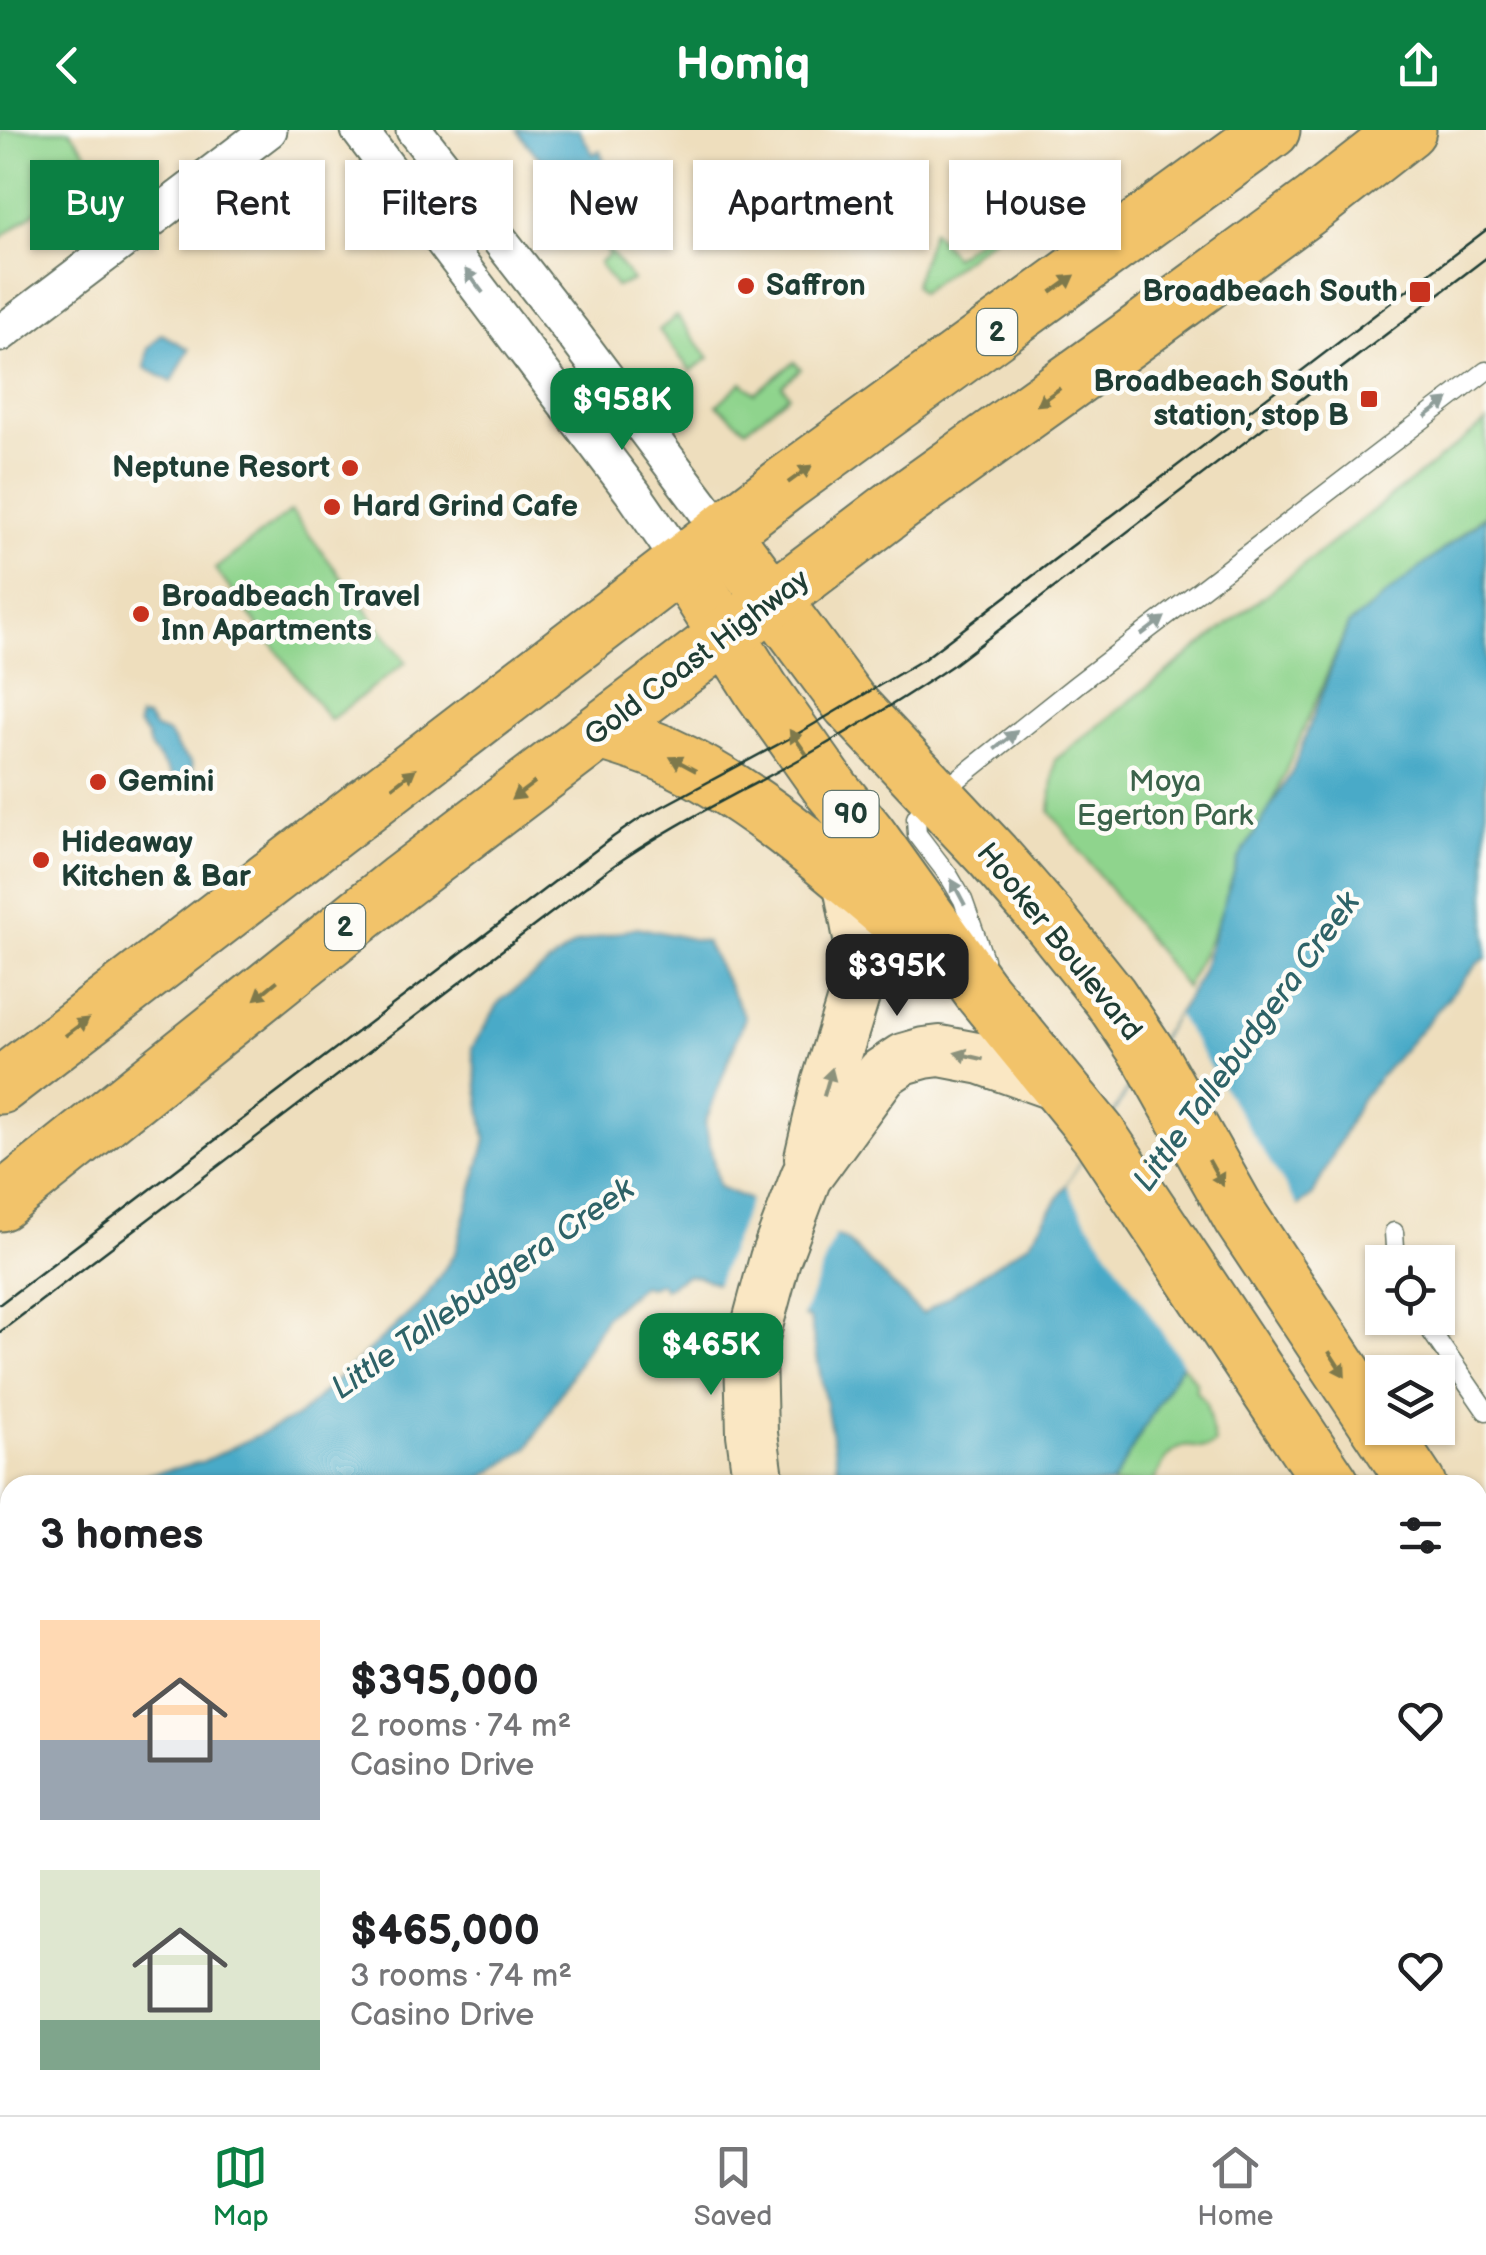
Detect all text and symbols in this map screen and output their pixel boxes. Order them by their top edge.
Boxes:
icon: back [40,38,95,93]
text: Homiq [676,38,810,93]
icon: share [1391,38,1446,93]
chip: Buy [30,160,159,250]
chip: Rent [179,160,325,250]
chip: Filters [345,160,513,250]
chip: New [533,160,673,250]
chip: Apartment [693,160,929,250]
chip: House [949,160,1121,250]
place label: Saffron [766,268,866,304]
one-way arrow [463,269,484,295]
one-way arrow [1050,274,1076,294]
place label: Broadbeach South [1142,274,1398,310]
marker: Saffron [735,275,757,297]
marker: Broadbeach South [1407,279,1433,305]
road number: 2 [977,309,1017,355]
place label: Broadbeach South station, stop B [1093,364,1349,434]
pin: $958K [552,368,692,453]
text: $958K [572,381,672,420]
one-way arrow [1035,387,1062,406]
marker: Broadbeach South station, stop B [1358,388,1380,410]
one-way arrow [1424,399,1450,419]
place label: Neptune Resort [112,450,330,486]
marker: Neptune Resort [339,457,361,479]
one-way arrow [786,464,813,484]
place label: Hard Grind Cafe [352,489,578,525]
marker: Hard Grind Cafe [321,496,343,518]
street label: Gold Coast Highway [578,562,817,754]
place label: Broadbeach Travel Inn Apartments [161,579,420,649]
marker: Broadbeach Travel Inn Apartments [130,603,152,625]
one-way arrow [1140,616,1166,636]
one-way arrow [789,728,808,755]
one-way arrow [993,730,1019,751]
one-way arrow [668,755,697,772]
place label: Gemini [118,764,214,800]
park label: Moya Egerton Park [1077,764,1254,834]
one-way arrow [391,768,417,788]
marker: Gemini [87,771,109,793]
one-way arrow [510,780,536,800]
road number: 90 [824,791,878,837]
place label: Hideaway Kitchen & Bar [61,825,252,895]
street label: Hooker Boulevard [968,836,1150,1048]
marker: Hideaway Kitchen & Bar [30,849,52,871]
one-way arrow [950,877,967,906]
water label: Little Tallebudgera Creek [1125,884,1369,1199]
road number: 2 [325,904,365,950]
pin: $395K [827,934,967,1019]
text: $395K [848,947,946,986]
one-way arrow [254,979,279,1000]
one-way arrow [64,1017,90,1037]
one-way arrow [953,1048,984,1063]
one-way arrow [820,1066,836,1097]
one-way arrow [1208,1159,1225,1188]
water label: Little Tallebudgera Creek [324,1169,643,1408]
map controls [1365,1245,1455,1445]
button: locate [1365,1245,1455,1335]
pin: $465K [641,1313,781,1398]
text: $465K [661,1326,761,1365]
one-way arrow [1327,1350,1345,1377]
button: layers [1365,1355,1455,1445]
icon: filters [1393,1508,1448,1563]
text: 3 homes [40,1510,203,1561]
text: $395,000 [350,1656,539,1707]
icon: home [120,1660,240,1780]
icon: heart [1393,1693,1448,1748]
text: 2 rooms · 74 m² [350,1707,571,1746]
text: Casino Drive [350,1746,534,1785]
text: $465,000 [350,1906,540,1957]
icon: home [120,1910,240,2030]
icon: heart [1393,1943,1448,1998]
text: 3 rooms · 74 m² [350,1957,572,1996]
text: Casino Drive [350,1996,534,2035]
tab: Map [213,2140,269,2233]
tab: Saved [694,2140,772,2233]
tab: Home [1197,2140,1273,2233]

